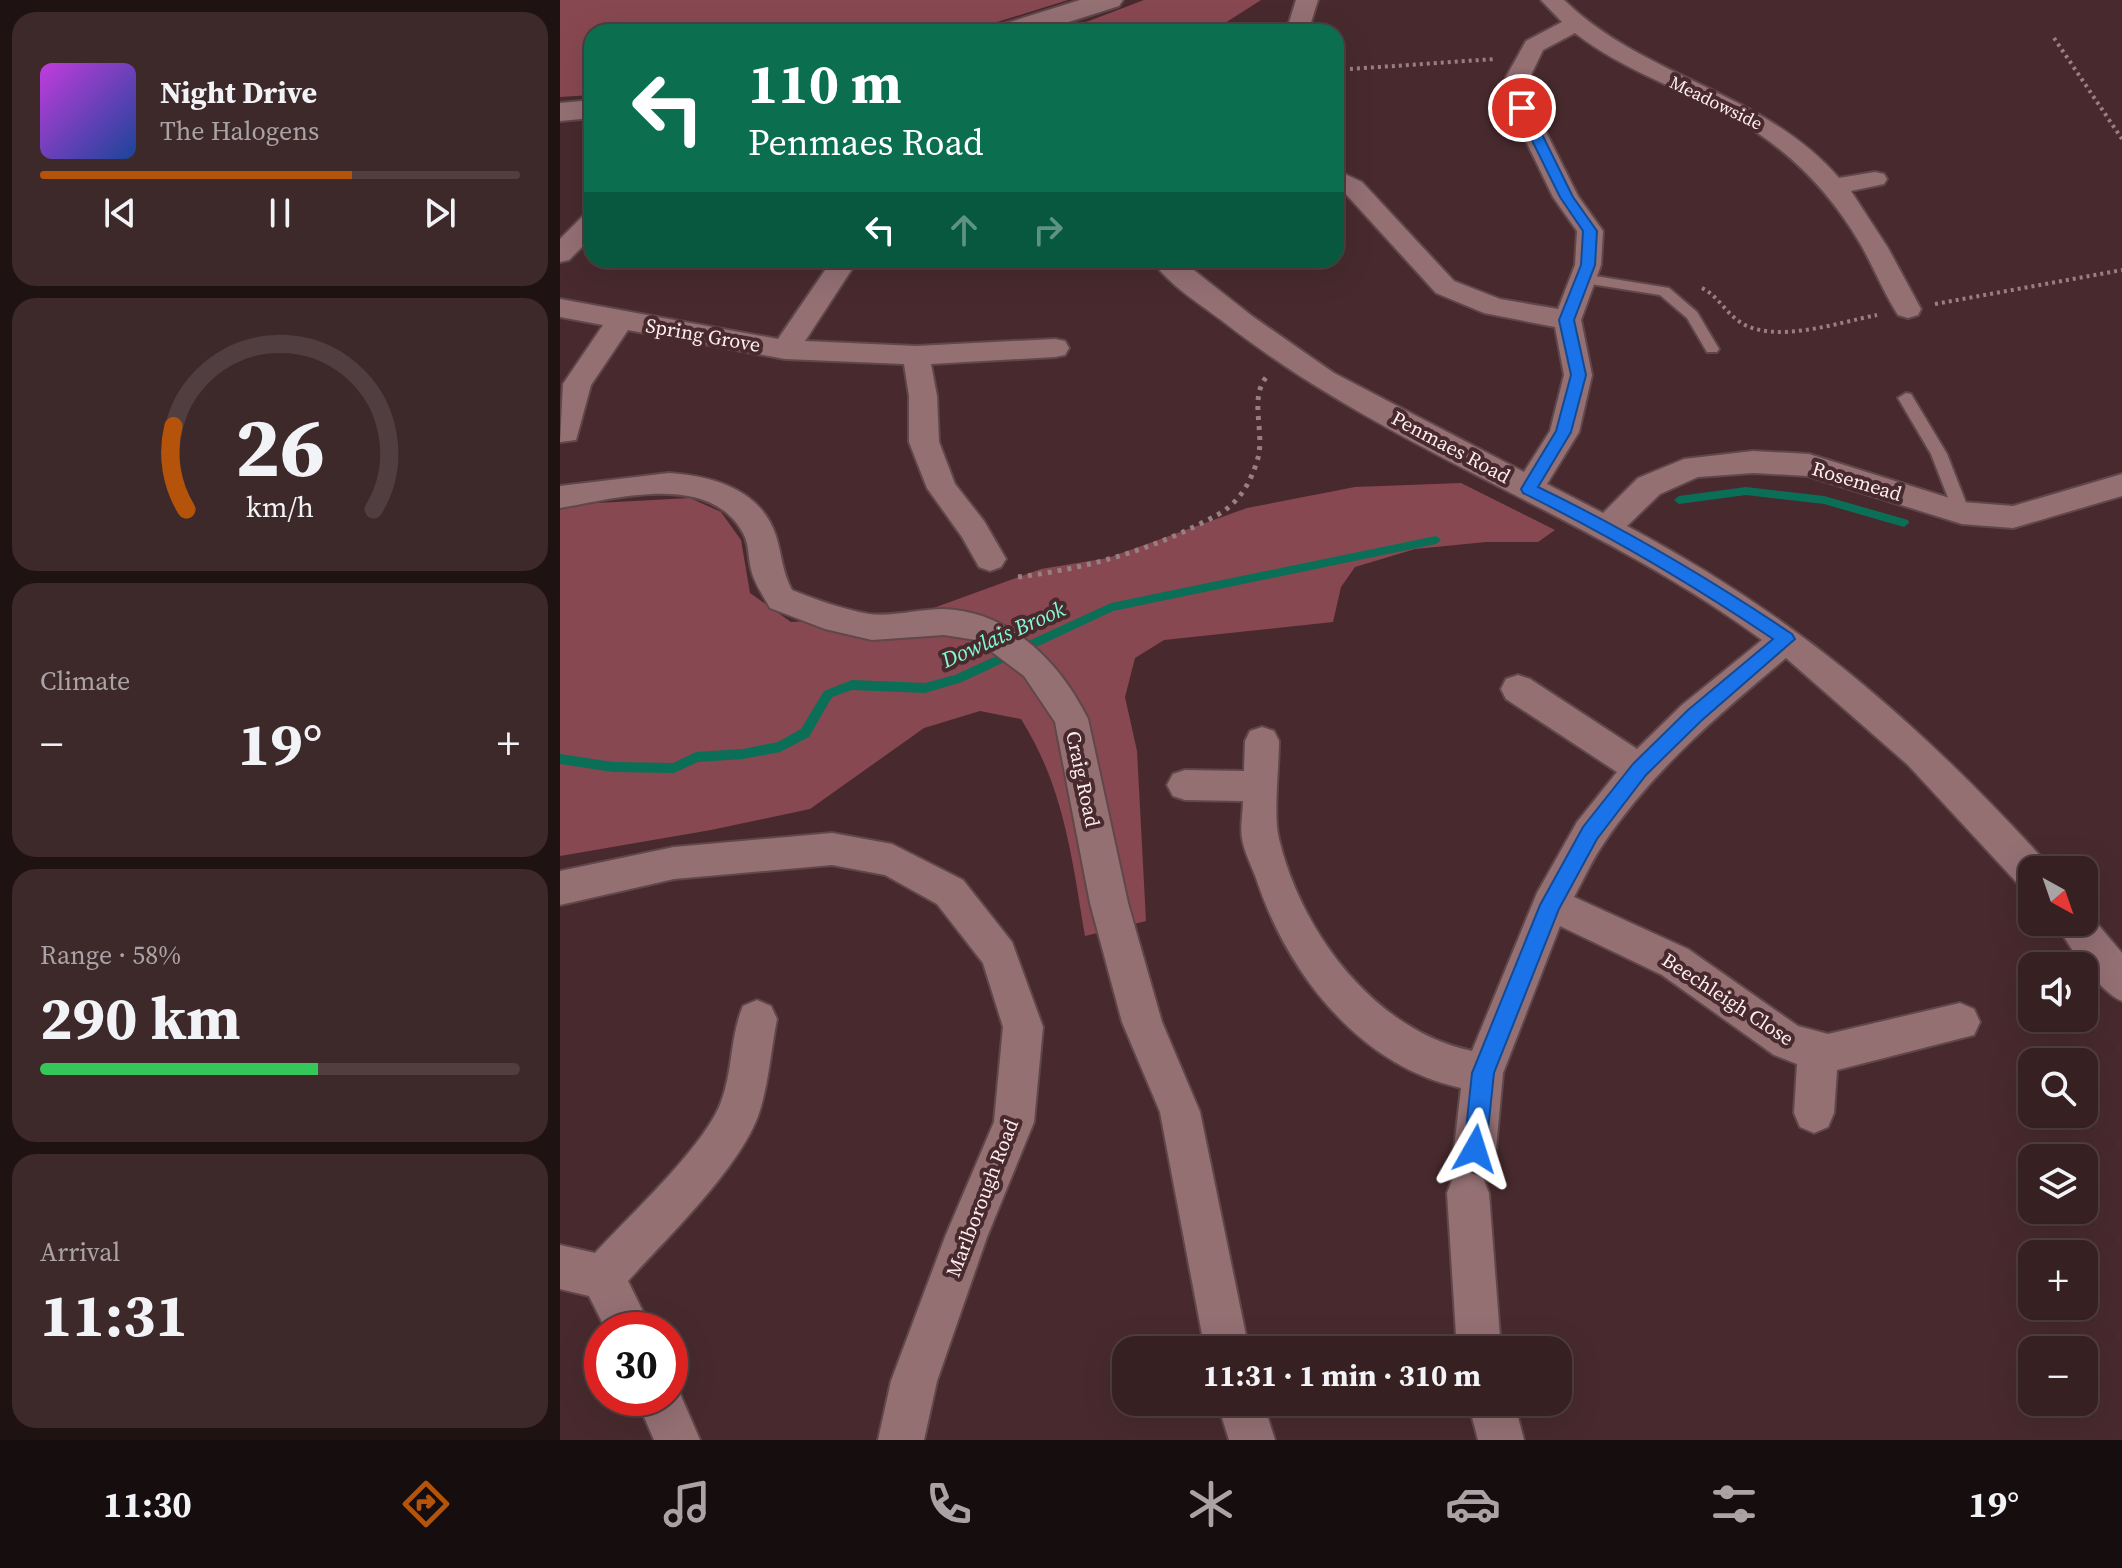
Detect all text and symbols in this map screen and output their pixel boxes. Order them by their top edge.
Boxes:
text: 110 m [748,45,902,122]
icon: left [616,56,720,160]
street label: Meadowside [1666,69,1767,136]
text: Night Drive [160,72,317,113]
pin [1488,74,1556,142]
icon: arrive [1500,86,1544,130]
text: The Halogens [160,113,319,149]
text: Penmaes Road [748,118,983,167]
icon: previous [98,191,142,235]
icon: pause [258,191,302,235]
icon: next [418,191,462,235]
icon: left [858,208,902,252]
icon: ahead [942,208,986,252]
icon: right [1026,208,1070,252]
street label: Spring Grove [643,311,763,359]
text: 26 [235,390,325,504]
street label: Penmaes Road [1387,404,1516,490]
street label: Rosemead [1809,454,1906,508]
text: km/h [246,488,314,528]
water label: Dowlais Brook [935,593,1070,675]
text: Climate [40,663,130,699]
text: 19° [238,703,322,785]
text: − [40,713,63,774]
text: + [497,713,520,774]
street label: Craig Road [1059,728,1107,830]
north arrow [2018,856,2098,936]
map controls [2018,856,2098,1416]
text: Range · 58% [40,937,181,973]
street label: Beechleigh Close [1657,946,1799,1052]
button: sound [2018,952,2098,1032]
text: 290 km [40,977,241,1059]
button: search [2018,1048,2098,1128]
position arrow [1433,1107,1517,1191]
street label: Marlborough Road [939,1114,1025,1281]
button: layers [2018,1144,2098,1224]
text: Arrival [40,1234,120,1270]
button: + [2018,1240,2098,1320]
text: 11:31 [40,1274,188,1356]
speed limit sign: 30 [584,1312,688,1416]
button: − [2018,1336,2098,1416]
text: 11:31 · 1 min · 310 m [1203,1355,1481,1396]
icon: directions [398,1476,454,1532]
icon: music [659,1476,715,1532]
icon: phone [921,1476,977,1532]
icon: climate [1183,1476,1239,1532]
icon: car [1445,1476,1501,1532]
icon: filters [1706,1476,1762,1532]
text: 11:30 [103,1480,192,1529]
text: 19° [1968,1480,2019,1529]

